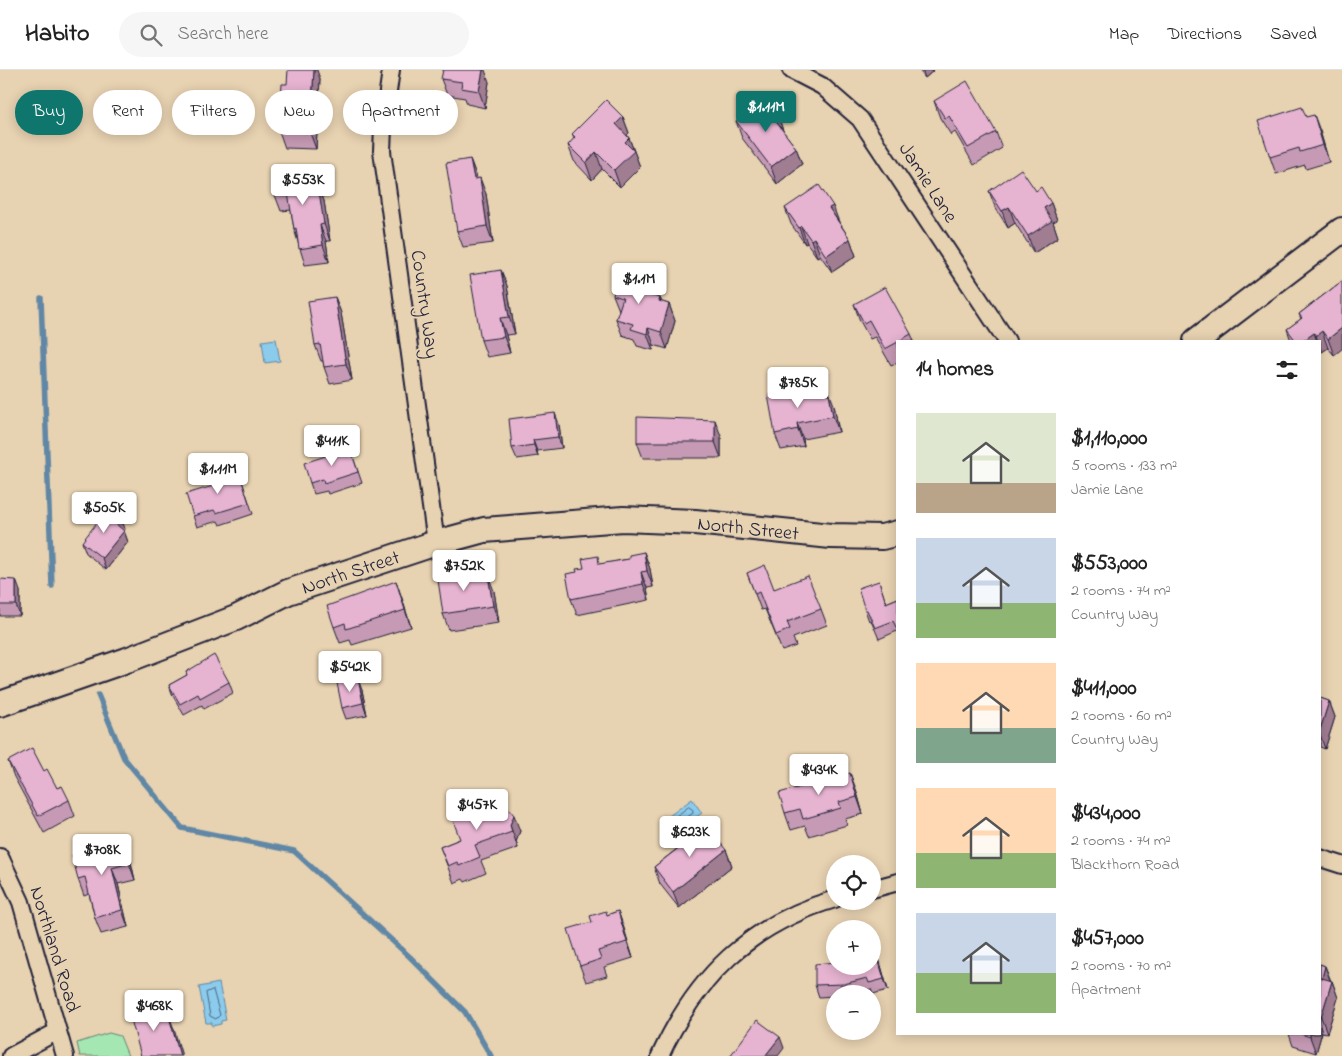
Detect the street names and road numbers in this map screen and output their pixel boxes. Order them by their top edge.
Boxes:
street label: Jamie Lane [890,137,964,229]
street label: Country Way [402,248,445,360]
street label: North Street [696,510,800,550]
street label: North Street [298,544,404,604]
street label: Northland Road [21,883,86,1016]

